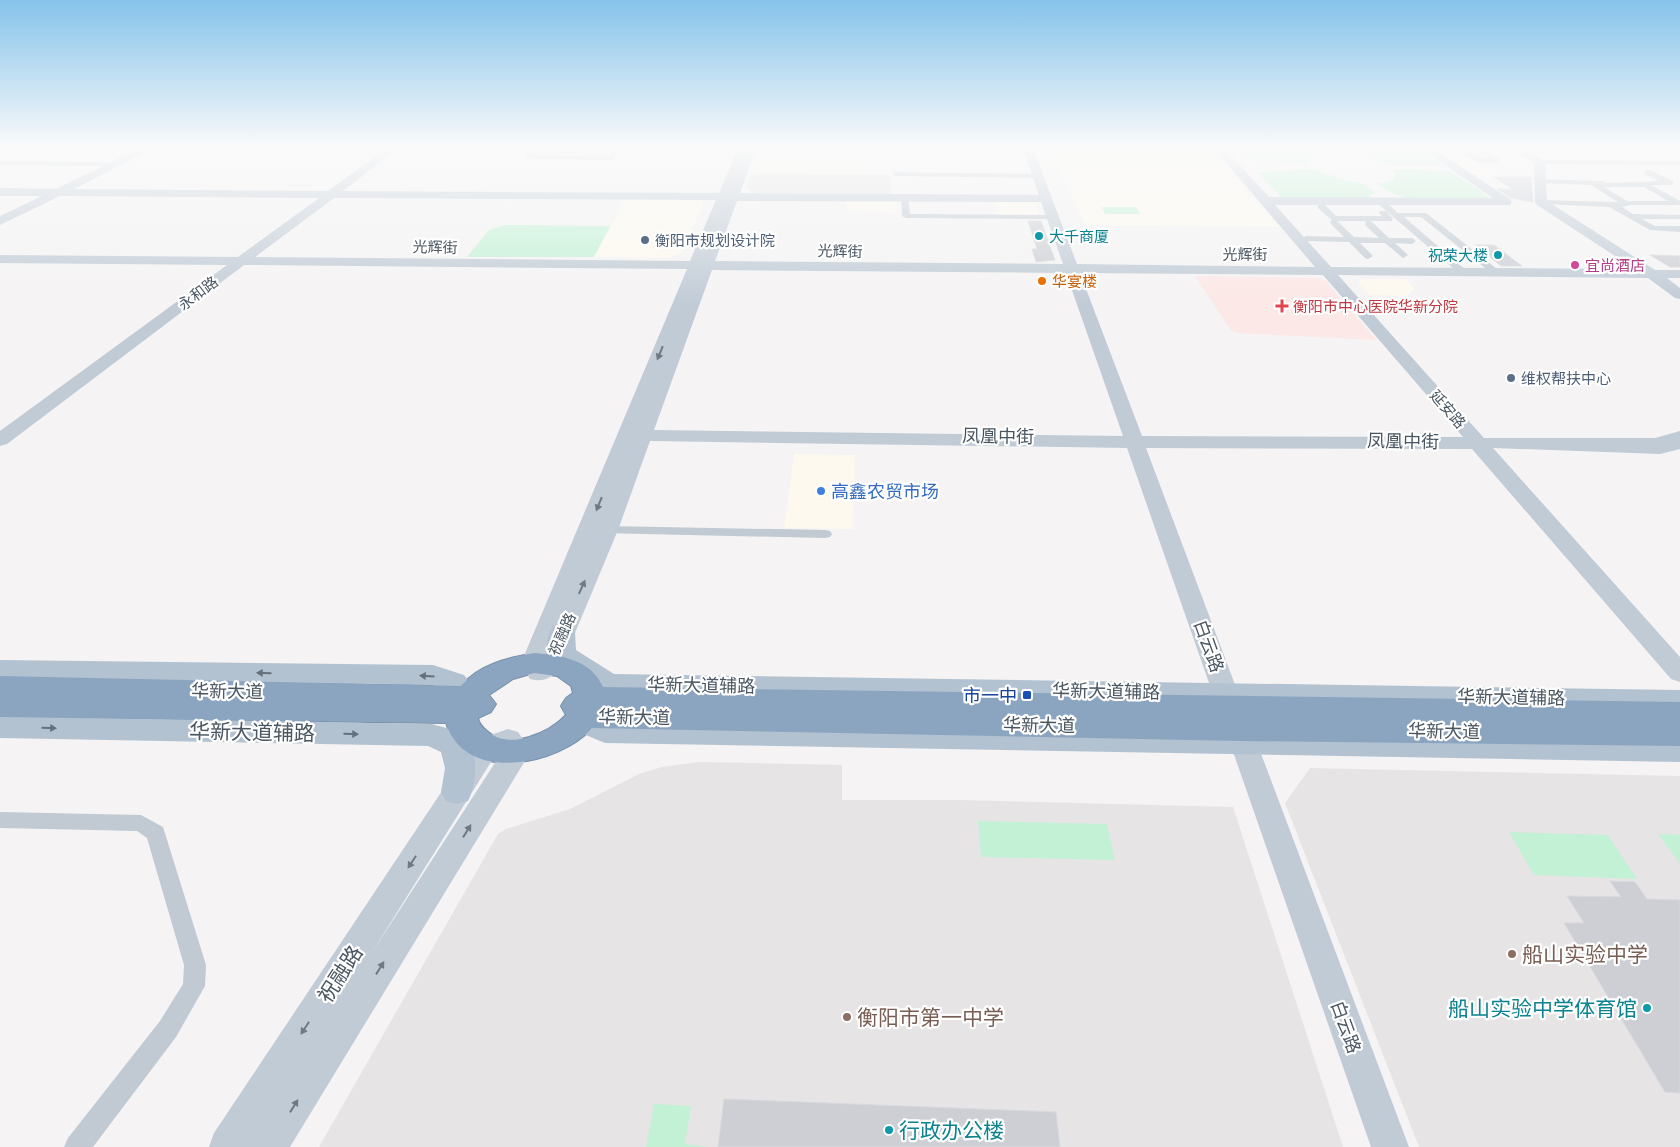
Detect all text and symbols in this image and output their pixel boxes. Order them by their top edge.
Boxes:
place label: 大千商厦 [1049,227,1109,246]
marker: 大千商厦 [1033,230,1045,242]
place label: 衡阳市规划设计院 [655,231,775,250]
marker: 衡阳市规划设计院 [639,234,651,246]
street label: 光辉街 [412,237,458,257]
street label: 光辉街 [817,241,863,261]
street label: 光辉街 [1222,245,1268,264]
place label: 祝荣大楼 [1428,246,1488,265]
marker: 祝荣大楼 [1492,249,1504,261]
place label: 宜尚酒店 [1585,256,1645,275]
marker: 宜尚酒店 [1569,259,1581,271]
street label: 永和路 [174,272,222,314]
place label: 华宴楼 [1052,272,1097,291]
marker: 华宴楼 [1036,275,1048,287]
place label: 衡阳市中心医院华新分院 [1293,297,1458,316]
marker: 衡阳市中心医院华新分院 [1275,299,1289,313]
one-way arrow [656,346,664,361]
place label: 维权帮扶中心 [1521,369,1611,388]
marker: 维权帮扶中心 [1505,372,1517,384]
street label: 延安路 [1426,386,1470,432]
street label: 凤凰中街 [962,424,1034,448]
street label: 凤凰中街 [1367,429,1439,453]
place label: 高鑫农贸市场 [831,480,939,503]
marker: 高鑫农贸市场 [815,485,827,497]
one-way arrow [595,497,603,512]
one-way arrow [579,580,587,594]
street label: 祝融路 [544,610,580,658]
street label: 白云路 [1189,617,1229,675]
one-way arrow [256,669,272,677]
one-way arrow [418,671,434,679]
street label: 华新大道辅路 [647,673,755,697]
street label: 华新大道 [191,679,263,703]
street label: 华新大道辅路 [1052,679,1160,703]
place label: 市一中 [963,684,1017,707]
street label: 华新大道辅路 [1457,685,1565,709]
marker: 市一中 [1021,689,1033,701]
street label: 华新大道 [598,705,670,729]
street label: 华新大道 [1003,713,1075,737]
street label: 华新大道辅路 [189,717,315,747]
street label: 华新大道 [1408,719,1480,743]
one-way arrow [41,724,57,732]
one-way arrow [343,730,359,738]
one-way arrow [462,824,471,837]
one-way arrow [408,855,417,868]
street label: 祝融路 [312,940,368,1008]
place label: 船山实验中学 [1522,941,1648,968]
marker: 船山实验中学 [1506,948,1518,960]
one-way arrow [376,962,385,975]
place label: 船山实验中学体育馆 [1448,995,1637,1022]
street label: 白云路 [1326,998,1366,1056]
marker: 船山实验中学体育馆 [1641,1002,1653,1014]
place label: 衡阳市第一中学 [857,1004,1004,1031]
marker: 衡阳市第一中学 [841,1011,853,1023]
one-way arrow [301,1021,310,1034]
one-way arrow [289,1099,298,1112]
place label: 行政办公楼 [899,1117,1004,1144]
marker: 行政办公楼 [883,1124,895,1136]

